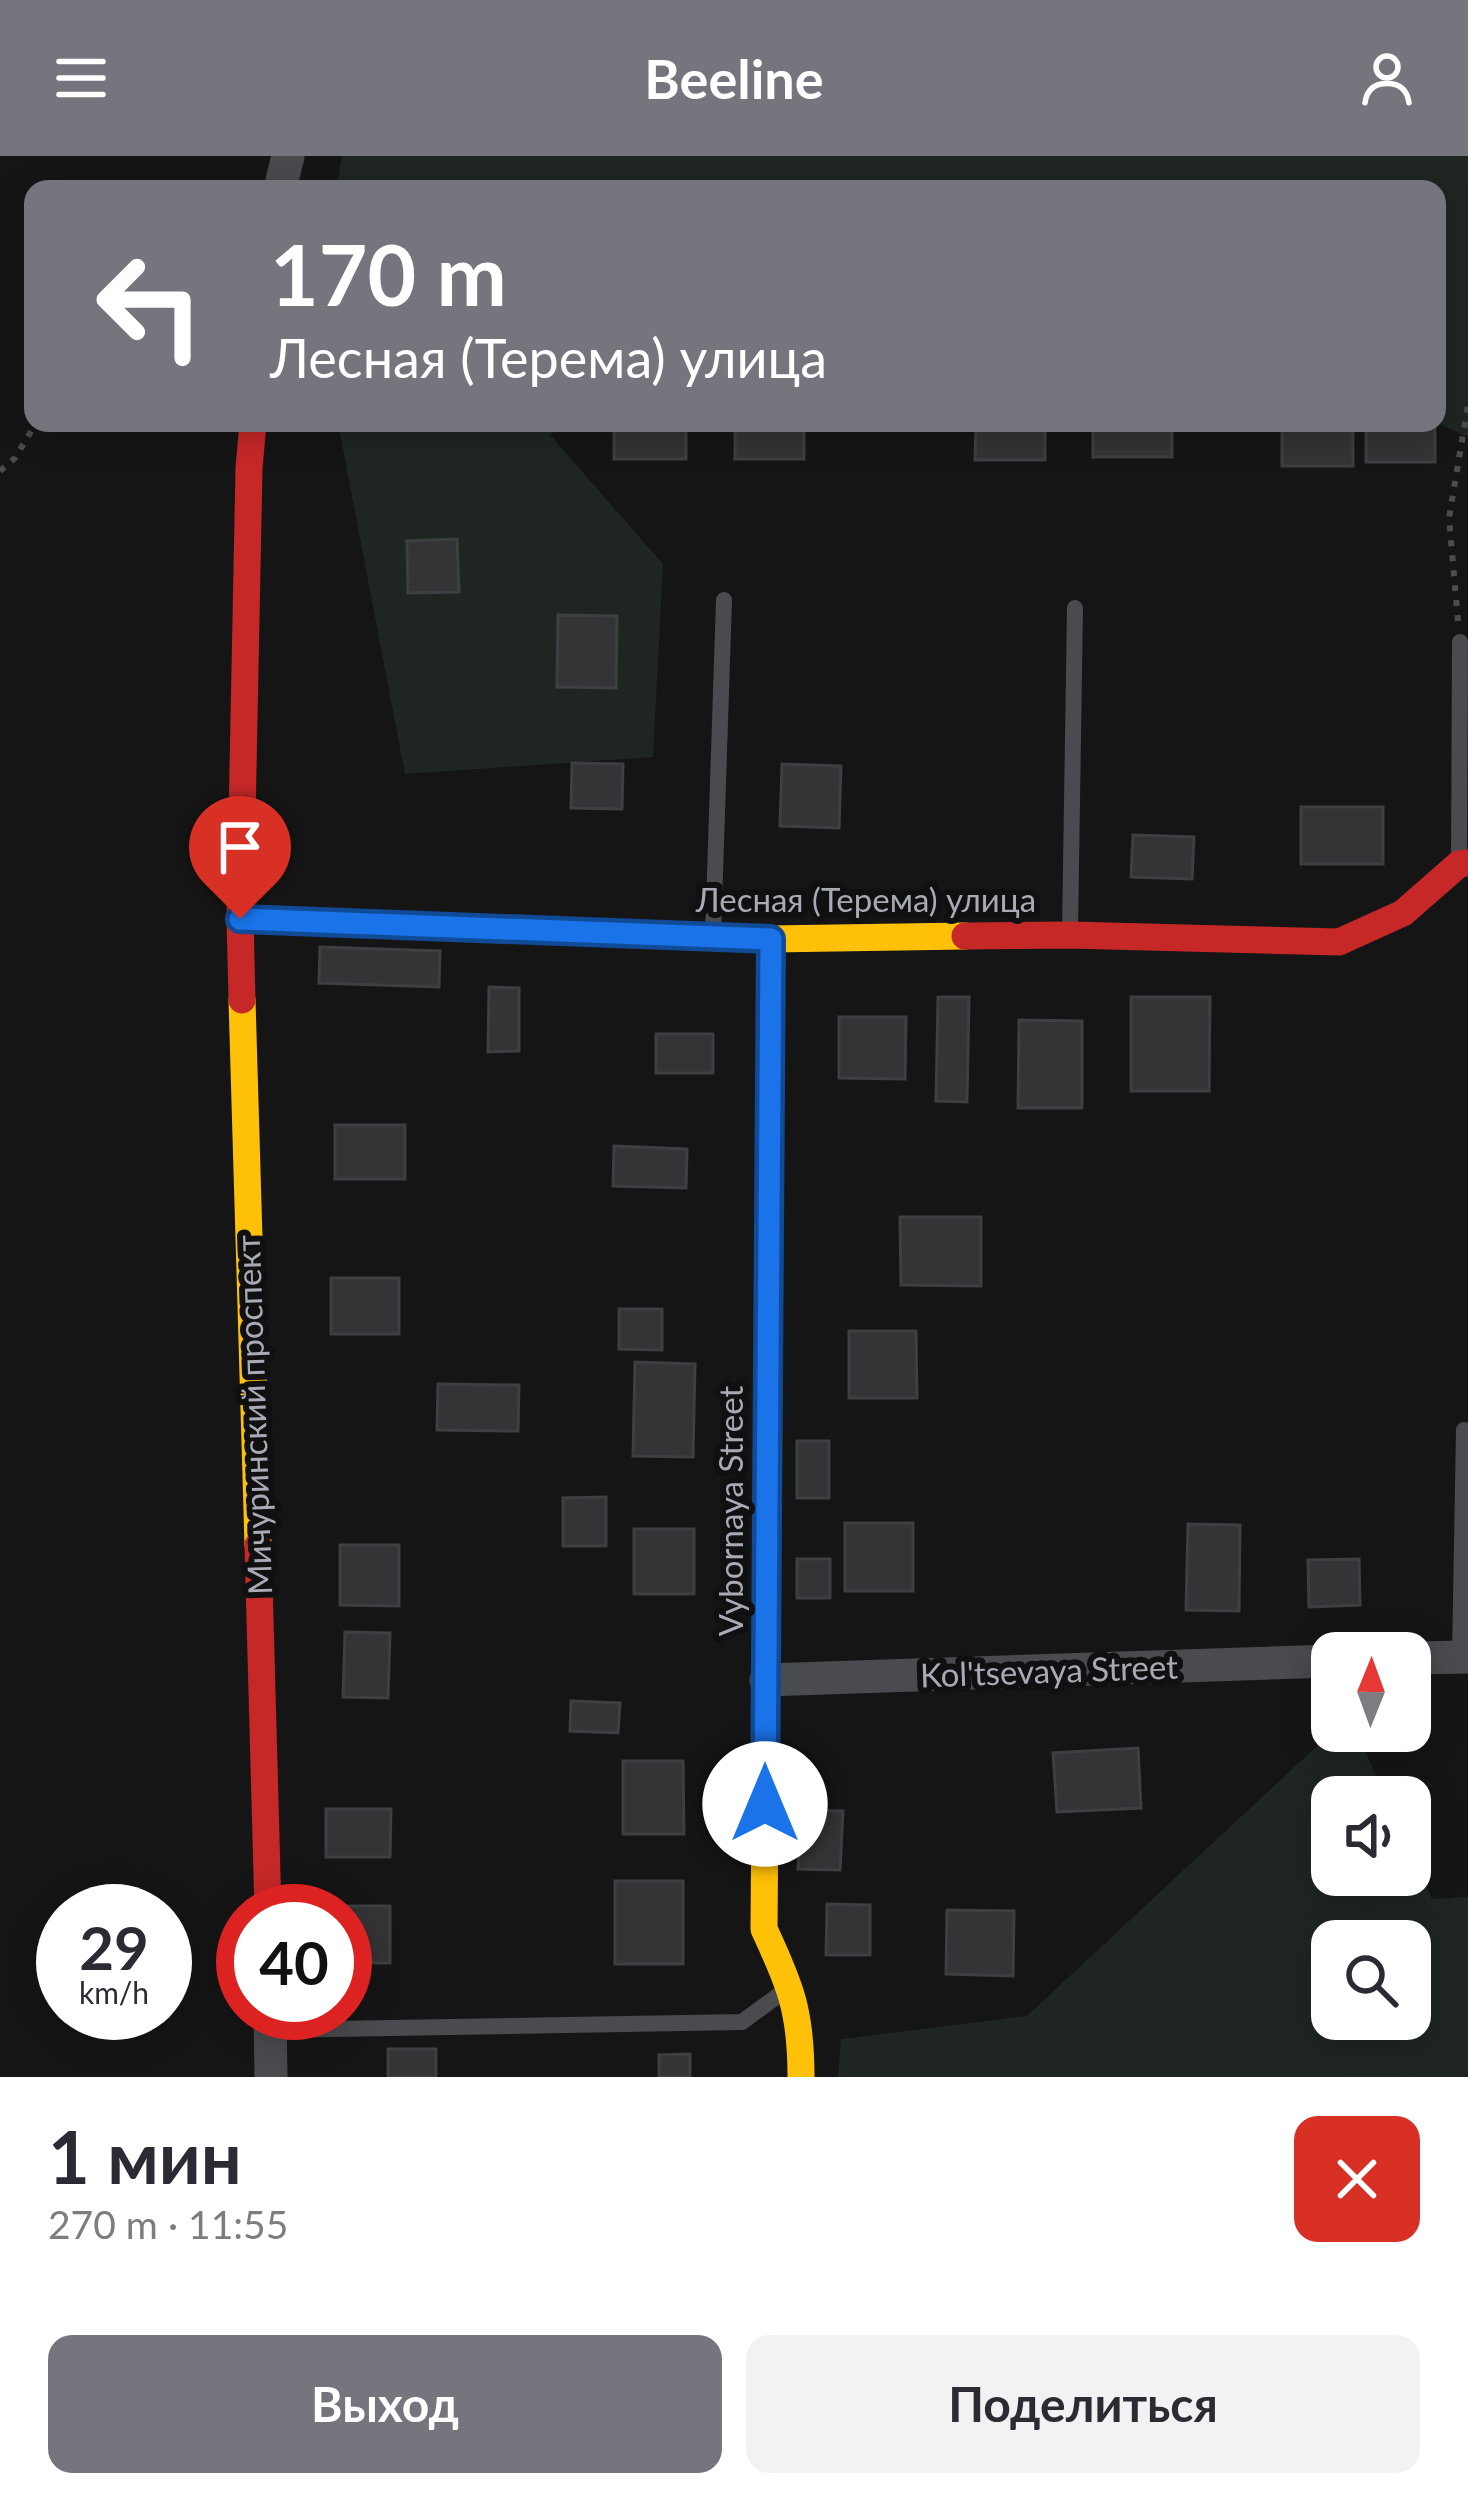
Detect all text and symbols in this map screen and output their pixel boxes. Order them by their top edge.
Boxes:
icon: menu [48,45,114,111]
icon: person [1354,45,1420,111]
text: Beeline [644,46,824,111]
text: 170 m [270,223,507,324]
icon: left [72,228,228,384]
text: Лесная (Терема) улица [270,325,827,390]
pin [189,796,291,919]
icon: arrive [207,814,273,880]
street label: Лесная (Терема) улица [695,879,1036,919]
street label: Мичуринский проспект [227,1234,279,1596]
street label: Vybornaya Street [710,1386,750,1636]
north arrow [1311,1632,1431,1752]
map controls [1311,1632,1431,2040]
street label: Kol'tsevaya Street [919,1646,1179,1694]
position arrow [702,1741,828,1867]
button: sound [1311,1776,1431,1896]
speed limit sign: 40 [216,1884,372,2040]
text: 29 [79,1911,149,1983]
button: search [1311,1920,1431,2040]
text: km/h [79,1974,149,2010]
text: 1 мин [48,2113,242,2199]
button: close [1294,2116,1420,2242]
text: 270 m · 11:55 [48,2201,288,2247]
button: Выход [48,2335,722,2473]
button: Поделиться [746,2335,1420,2473]

